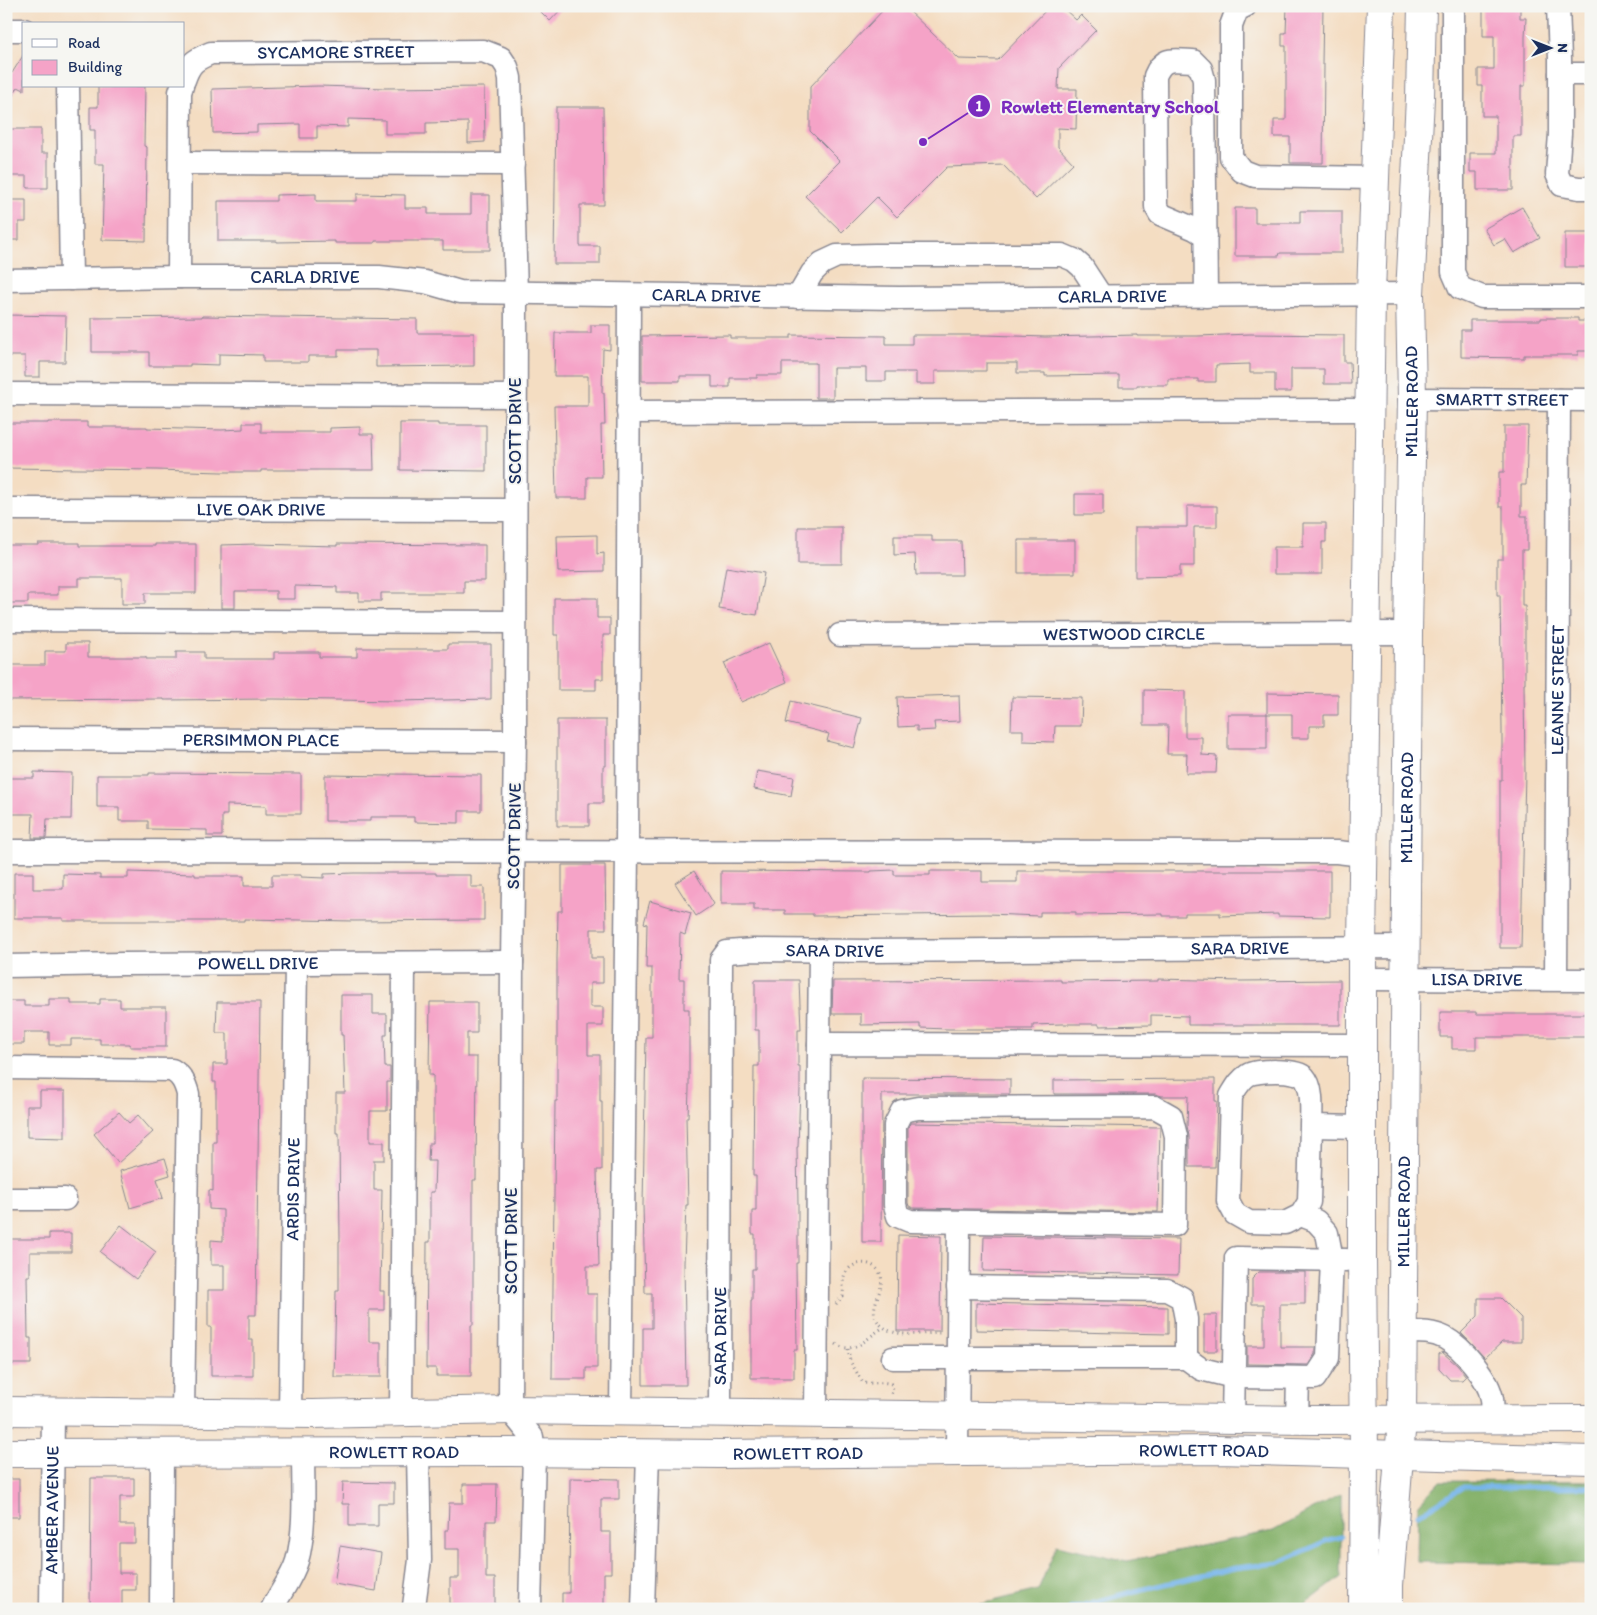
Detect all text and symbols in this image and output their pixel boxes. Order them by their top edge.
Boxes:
legend [22,22,185,88]
north arrow [1524,22,1574,72]
text: Road [68,34,101,52]
street label: SYCAMORE STREET [257,41,415,64]
text: N [1554,43,1571,53]
text: Building [68,58,122,76]
callout: Rowlett Elementary School [966,89,1229,123]
text: Rowlett Elementary School [1001,95,1220,118]
text: 1 [976,97,983,115]
street label: CARLA DRIVE [250,266,360,288]
street label: CARLA DRIVE [651,284,761,307]
street label: CARLA DRIVE [1058,285,1167,308]
street label: MILLER ROAD [1400,345,1423,458]
street label: SCOTT DRIVE [504,378,526,484]
street label: SMARTT STREET [1435,388,1569,411]
street label: LIVE OAK DRIVE [196,498,326,521]
street label: WESTWOOD CIRCLE [1043,623,1205,645]
street label: LEANNE STREET [1546,625,1569,755]
street label: PERSIMMON PLACE [183,729,339,751]
street label: MILLER ROAD [1395,751,1418,863]
street label: SCOTT DRIVE [502,782,526,890]
street label: SARA DRIVE [1191,937,1289,960]
street label: SARA DRIVE [786,939,884,962]
street label: POWELL DRIVE [198,952,319,975]
street label: LISA DRIVE [1431,968,1523,991]
street label: ARDIS DRIVE [281,1137,305,1241]
street label: MILLER ROAD [1392,1155,1415,1267]
street label: SCOTT DRIVE [500,1188,522,1294]
street label: SARA DRIVE [709,1287,731,1385]
street label: ROWLETT ROAD [1139,1439,1269,1462]
street label: ROWLETT ROAD [329,1441,459,1463]
street label: ROWLETT ROAD [733,1442,863,1465]
street label: AMBER AVENUE [40,1446,64,1574]

